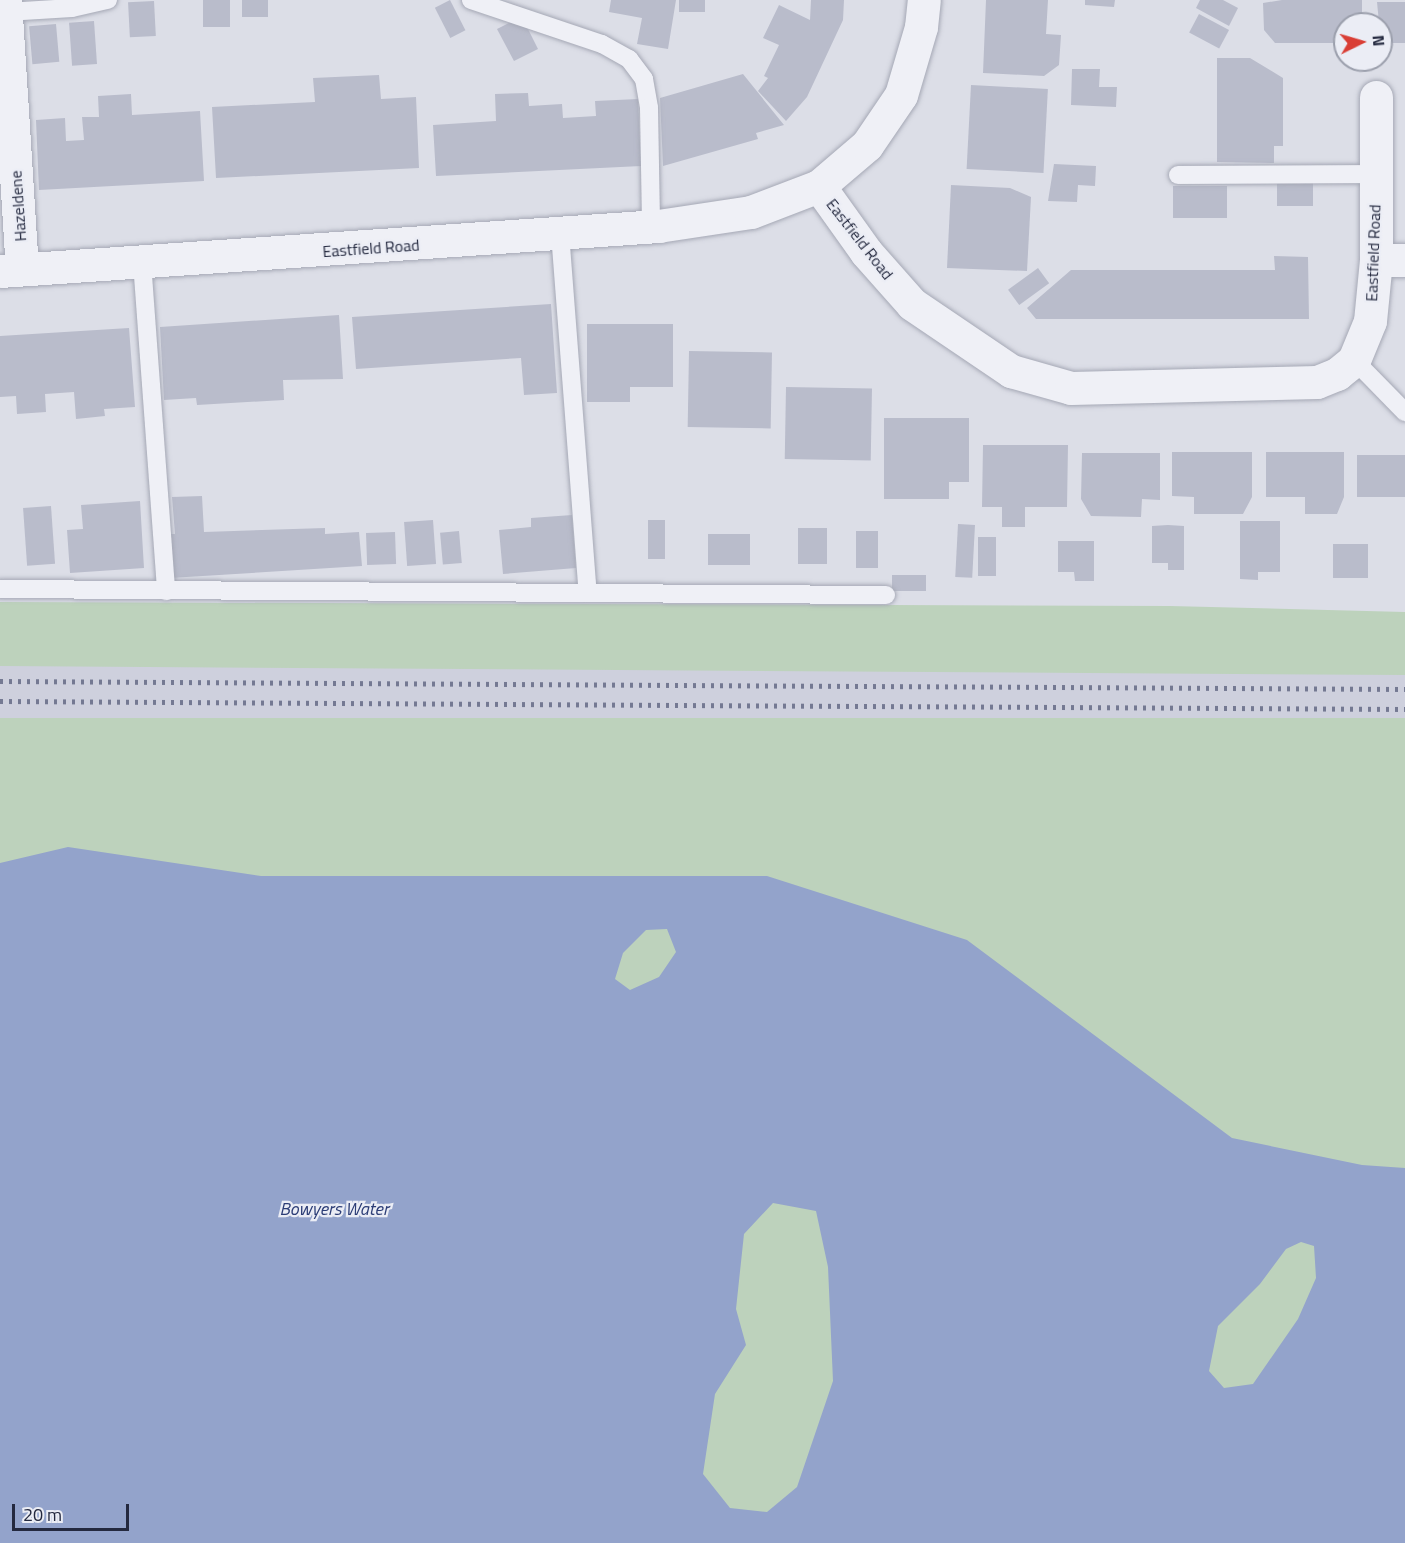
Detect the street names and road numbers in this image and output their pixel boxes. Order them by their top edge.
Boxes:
street label: Hazeldene [6,170,30,242]
street label: Eastfield Road [823,195,897,283]
street label: Eastfield Road [1362,204,1384,302]
street label: Eastfield Road [322,235,420,261]

